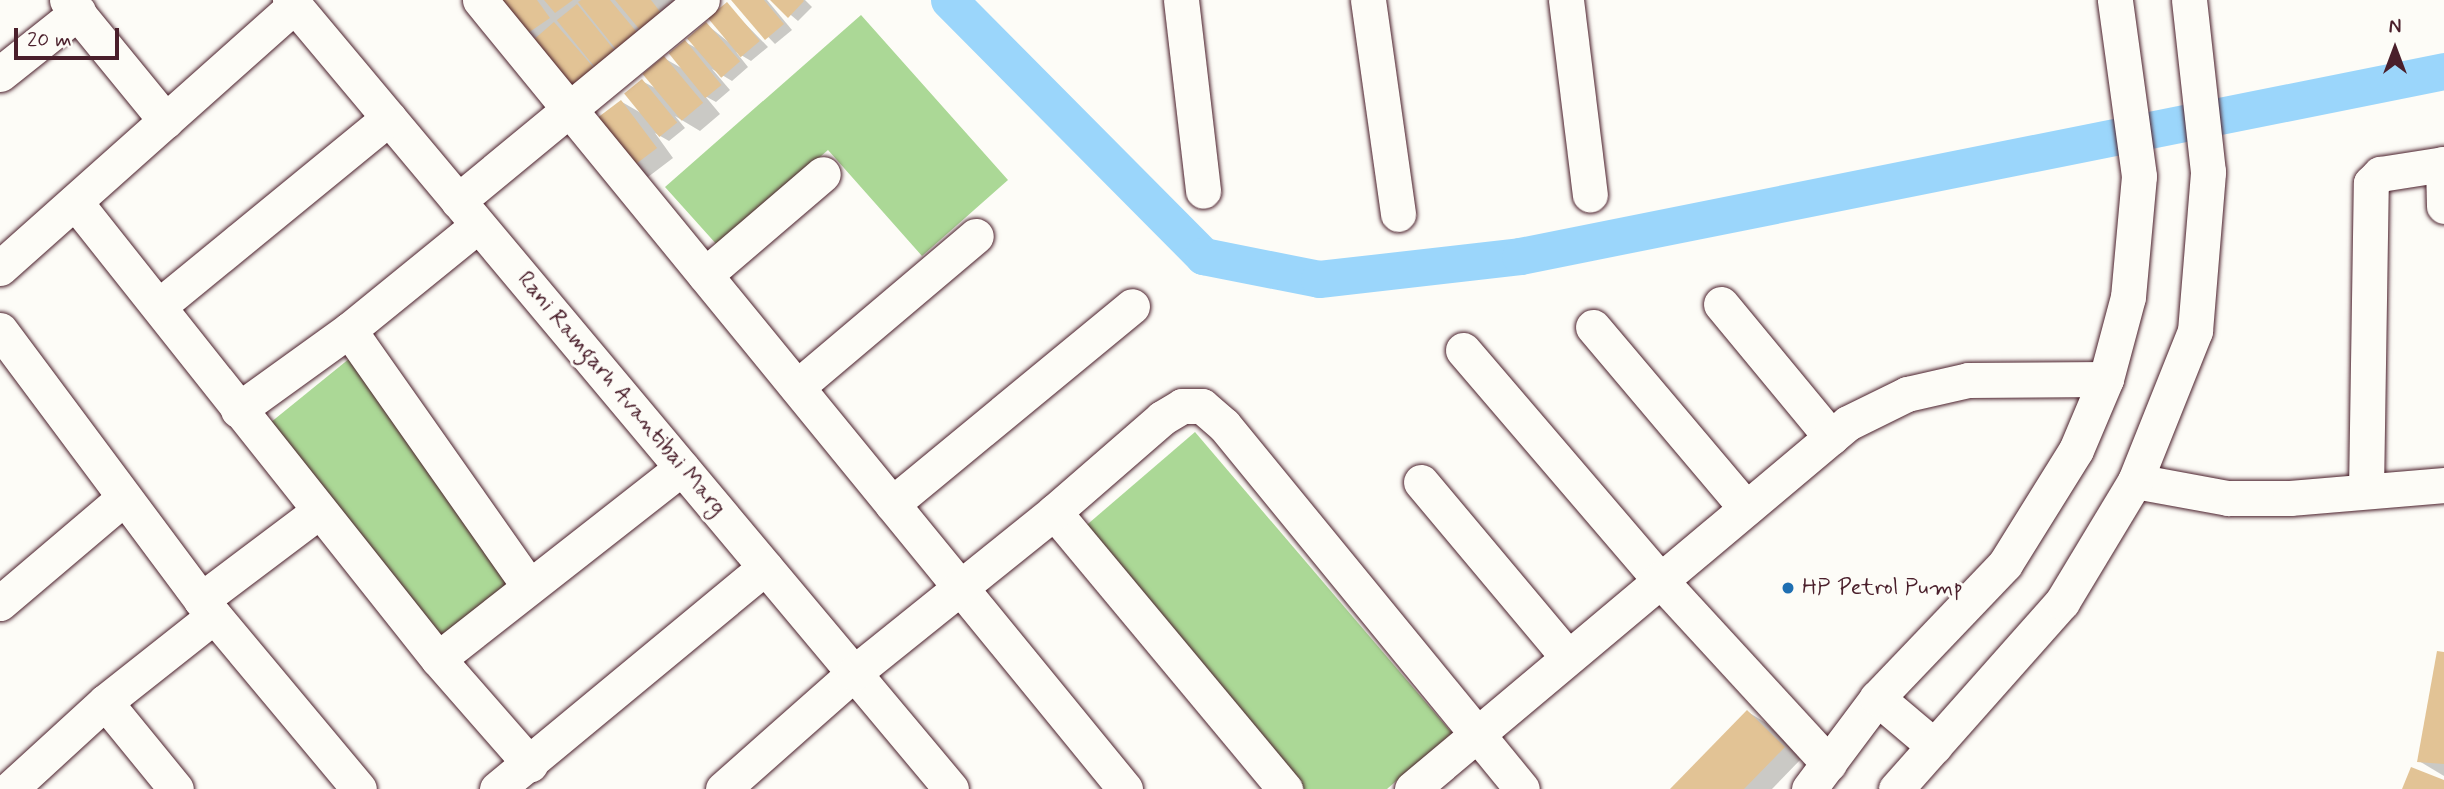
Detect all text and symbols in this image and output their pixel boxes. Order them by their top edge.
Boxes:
scale bar [18,14,122,58]
north arrow [2360,14,2430,84]
text: N [2389,15,2401,40]
text: 20 m [27,26,72,54]
street label: Rani Ramgarh Avantibai Marg [514,271,728,517]
place label: HP Petrol Pump [1802,574,1953,602]
marker: HP Petrol Pump [1780,580,1796,596]

